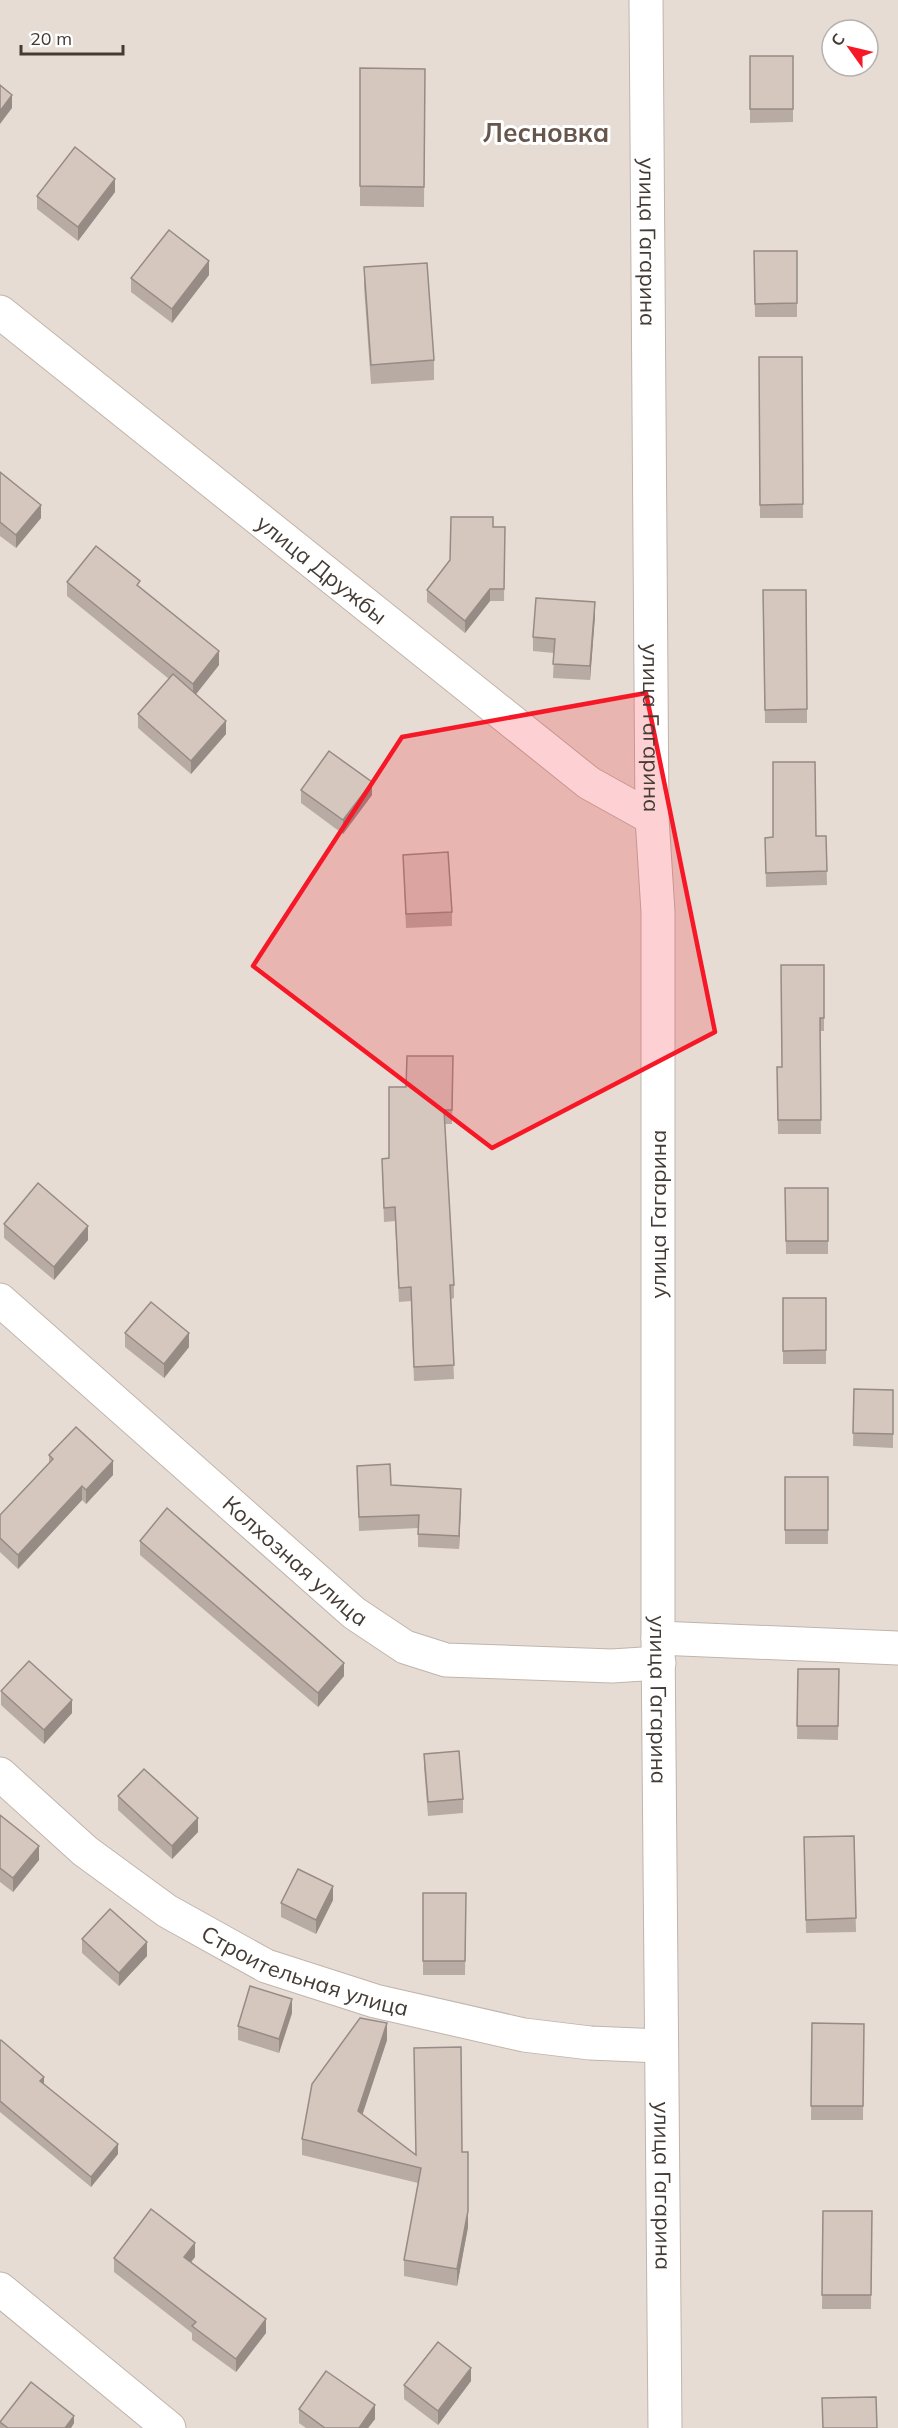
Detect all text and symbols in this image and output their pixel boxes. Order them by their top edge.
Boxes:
scale bar [21,18,123,56]
north arrow [820,18,880,78]
text: 20 m [30,27,72,50]
text: С [826,29,849,50]
district label: Лесновка [483,116,609,149]
street label: улица Гагарина [633,157,662,327]
street label: улица Дружбы [251,509,393,630]
street label: улица Гагарина [637,643,666,813]
street label: улица Гагарина [644,1130,672,1298]
street label: Колхозная улица [217,1490,373,1632]
street label: улица Гагарина [644,1615,673,1784]
street label: Строительная улица [197,1919,411,2022]
street label: улица Гагарина [648,2101,678,2270]

